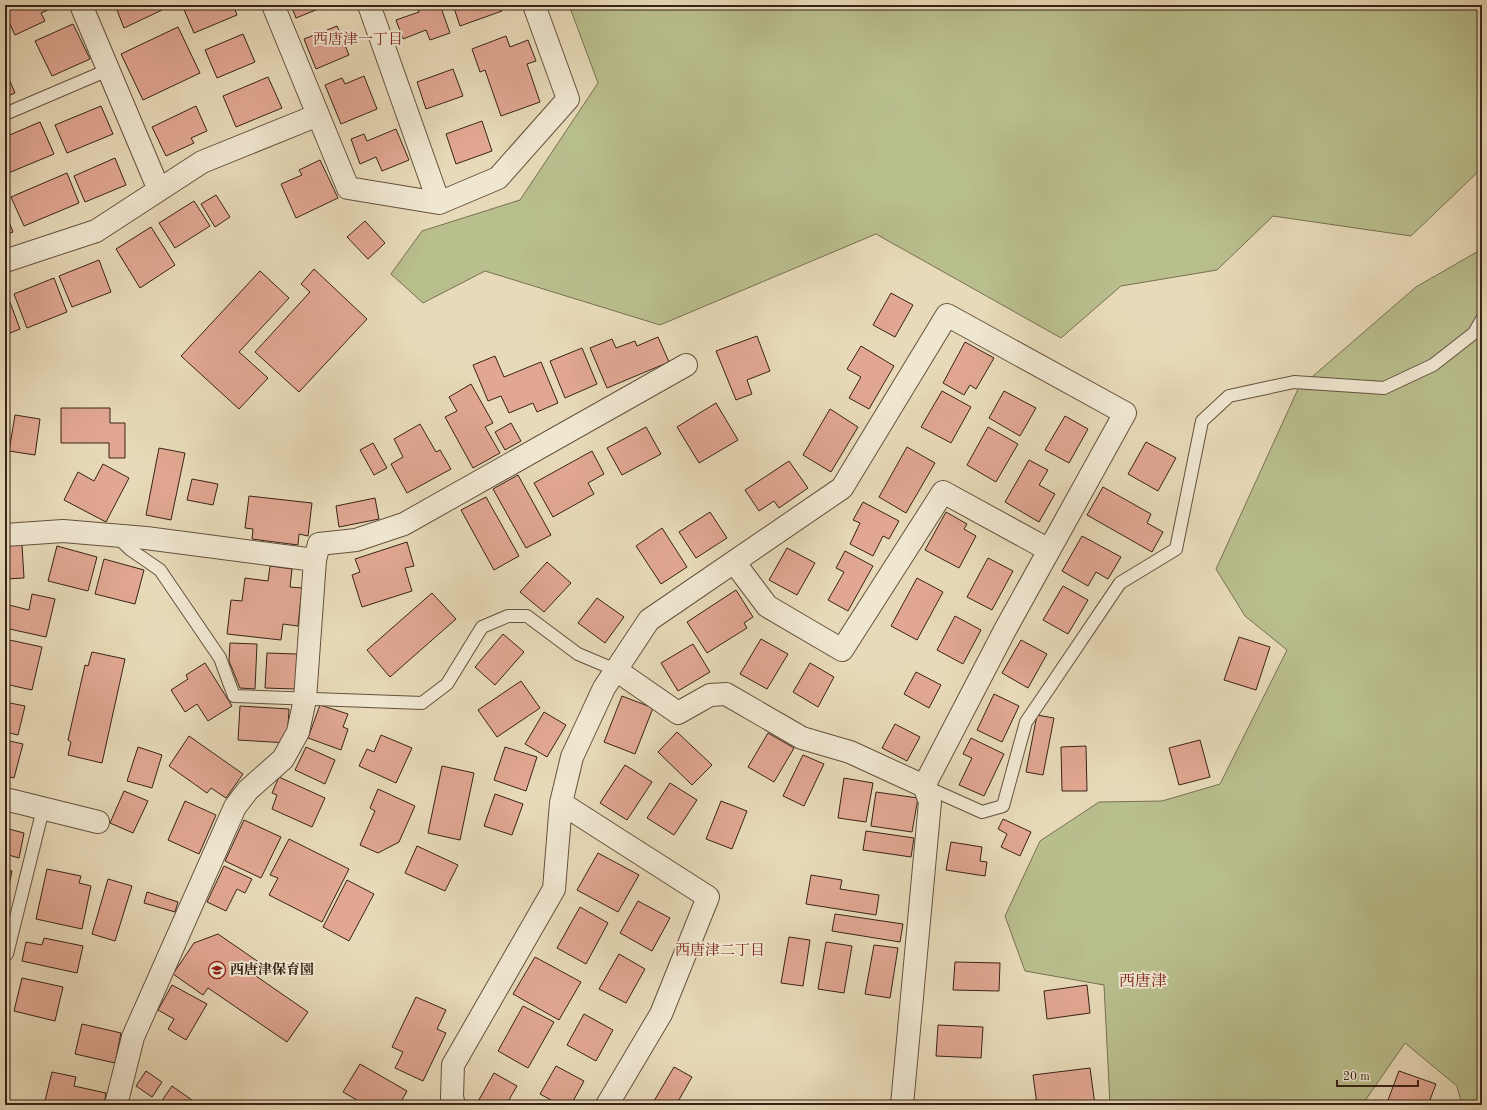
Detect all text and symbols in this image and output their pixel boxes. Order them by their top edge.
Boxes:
district label: 西唐津一丁目 [313,31,403,48]
district label: 西唐津二丁目 [675,942,765,959]
school or university icon: 西唐津保育園 [207,960,227,980]
place label: 西唐津保育園 [230,962,314,977]
district label: 西唐津 [1119,972,1167,990]
scale bar [1337,1062,1418,1088]
text: 20 m [1343,1071,1370,1083]

